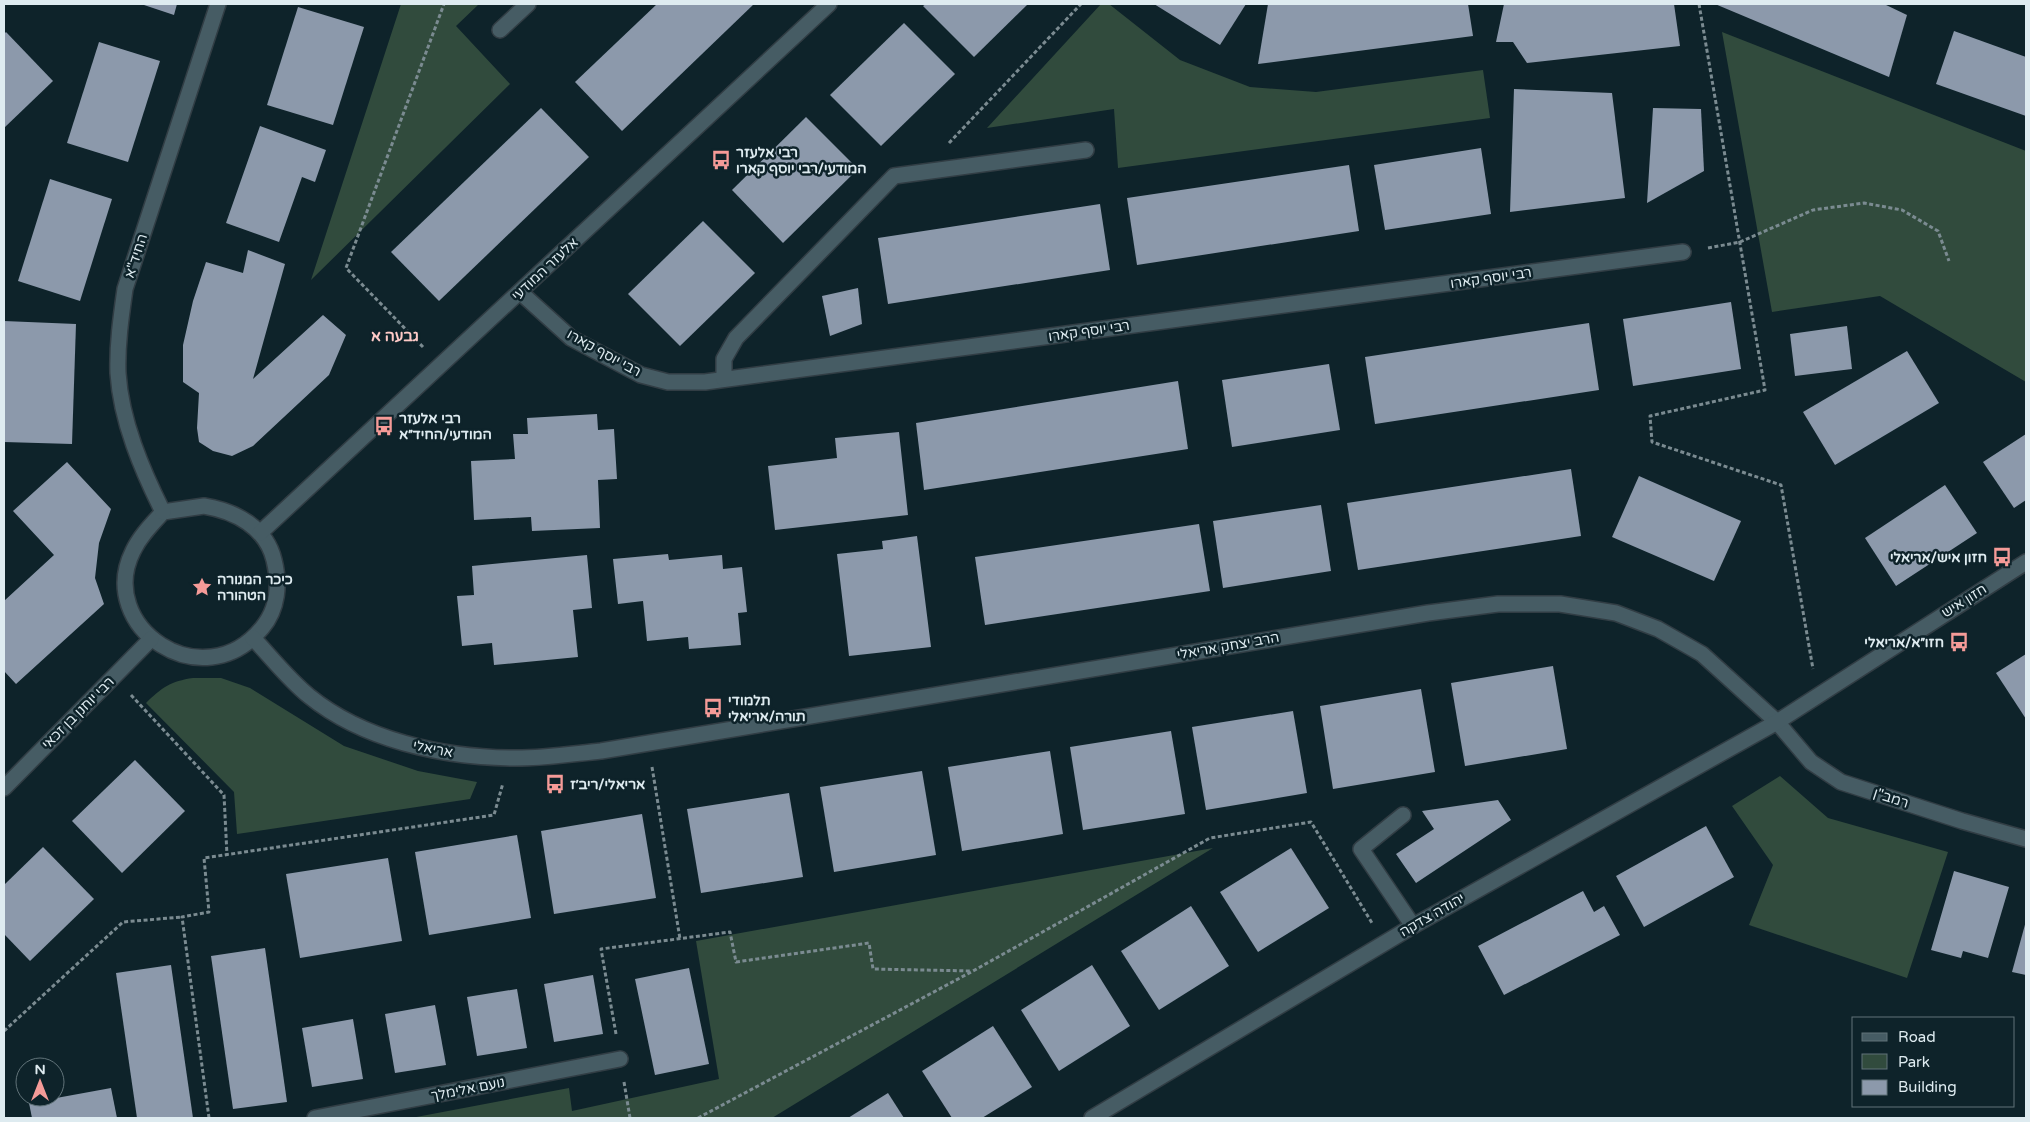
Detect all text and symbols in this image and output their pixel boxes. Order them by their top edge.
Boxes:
place label: רבי אלעזר המודעי/רבי יוסף קארו [736,144,867,177]
bus stop icon: רבי אלעזר המודעי/רבי יוסף קארו [710,149,732,171]
street label: החיד"א [121,232,151,280]
street label: אלעזר המודעי [508,234,582,304]
street label: רבי יוסף קארו [1449,264,1533,292]
street label: רבי יוסף קארו [1047,317,1131,345]
street label: רבי יוסף קארו [564,326,644,380]
district label: גבעה א [371,327,419,345]
place label: רבי אלעזר המודעי/החיד״א [399,410,492,443]
bus stop icon: רבי אלעזר המודעי/החיד״א [373,415,395,437]
bus stop icon: חזון איש/אריאלי [1991,546,2013,568]
place label: חזון איש/אריאלי [1890,549,1987,566]
place label: כיכר המנורה הטהורה [217,571,293,604]
place icon: כיכר המנורה הטהורה [191,576,213,598]
street label: חזון איש [1938,581,1990,621]
street label: הרב יצחק אריאלי [1175,629,1281,663]
bus stop icon: חזו״א/אריאלי [1948,631,1970,653]
place label: חזו״א/אריאלי [1864,634,1944,651]
street label: רבי יוחנן בן זכאי [38,673,118,753]
place label: תלמודי תורה/אריאלי [728,692,806,725]
bus stop icon: תלמודי תורה/אריאלי [702,697,724,719]
street label: אריאלי [411,737,455,761]
bus stop icon: אריאלי/ריב׳ז [544,773,566,795]
place label: אריאלי/ריב׳ז [570,776,645,793]
street label: רמב"ן [1871,784,1911,812]
street label: יהודה צדקה [1396,890,1468,940]
legend [1852,1017,2015,1107]
text: Road [1898,1028,1936,1046]
text: Park [1898,1053,1930,1071]
north arrow [15,1057,65,1107]
text: N [34,1061,46,1078]
street label: נועם אלימלך [430,1074,506,1104]
text: Building [1898,1078,1957,1096]

